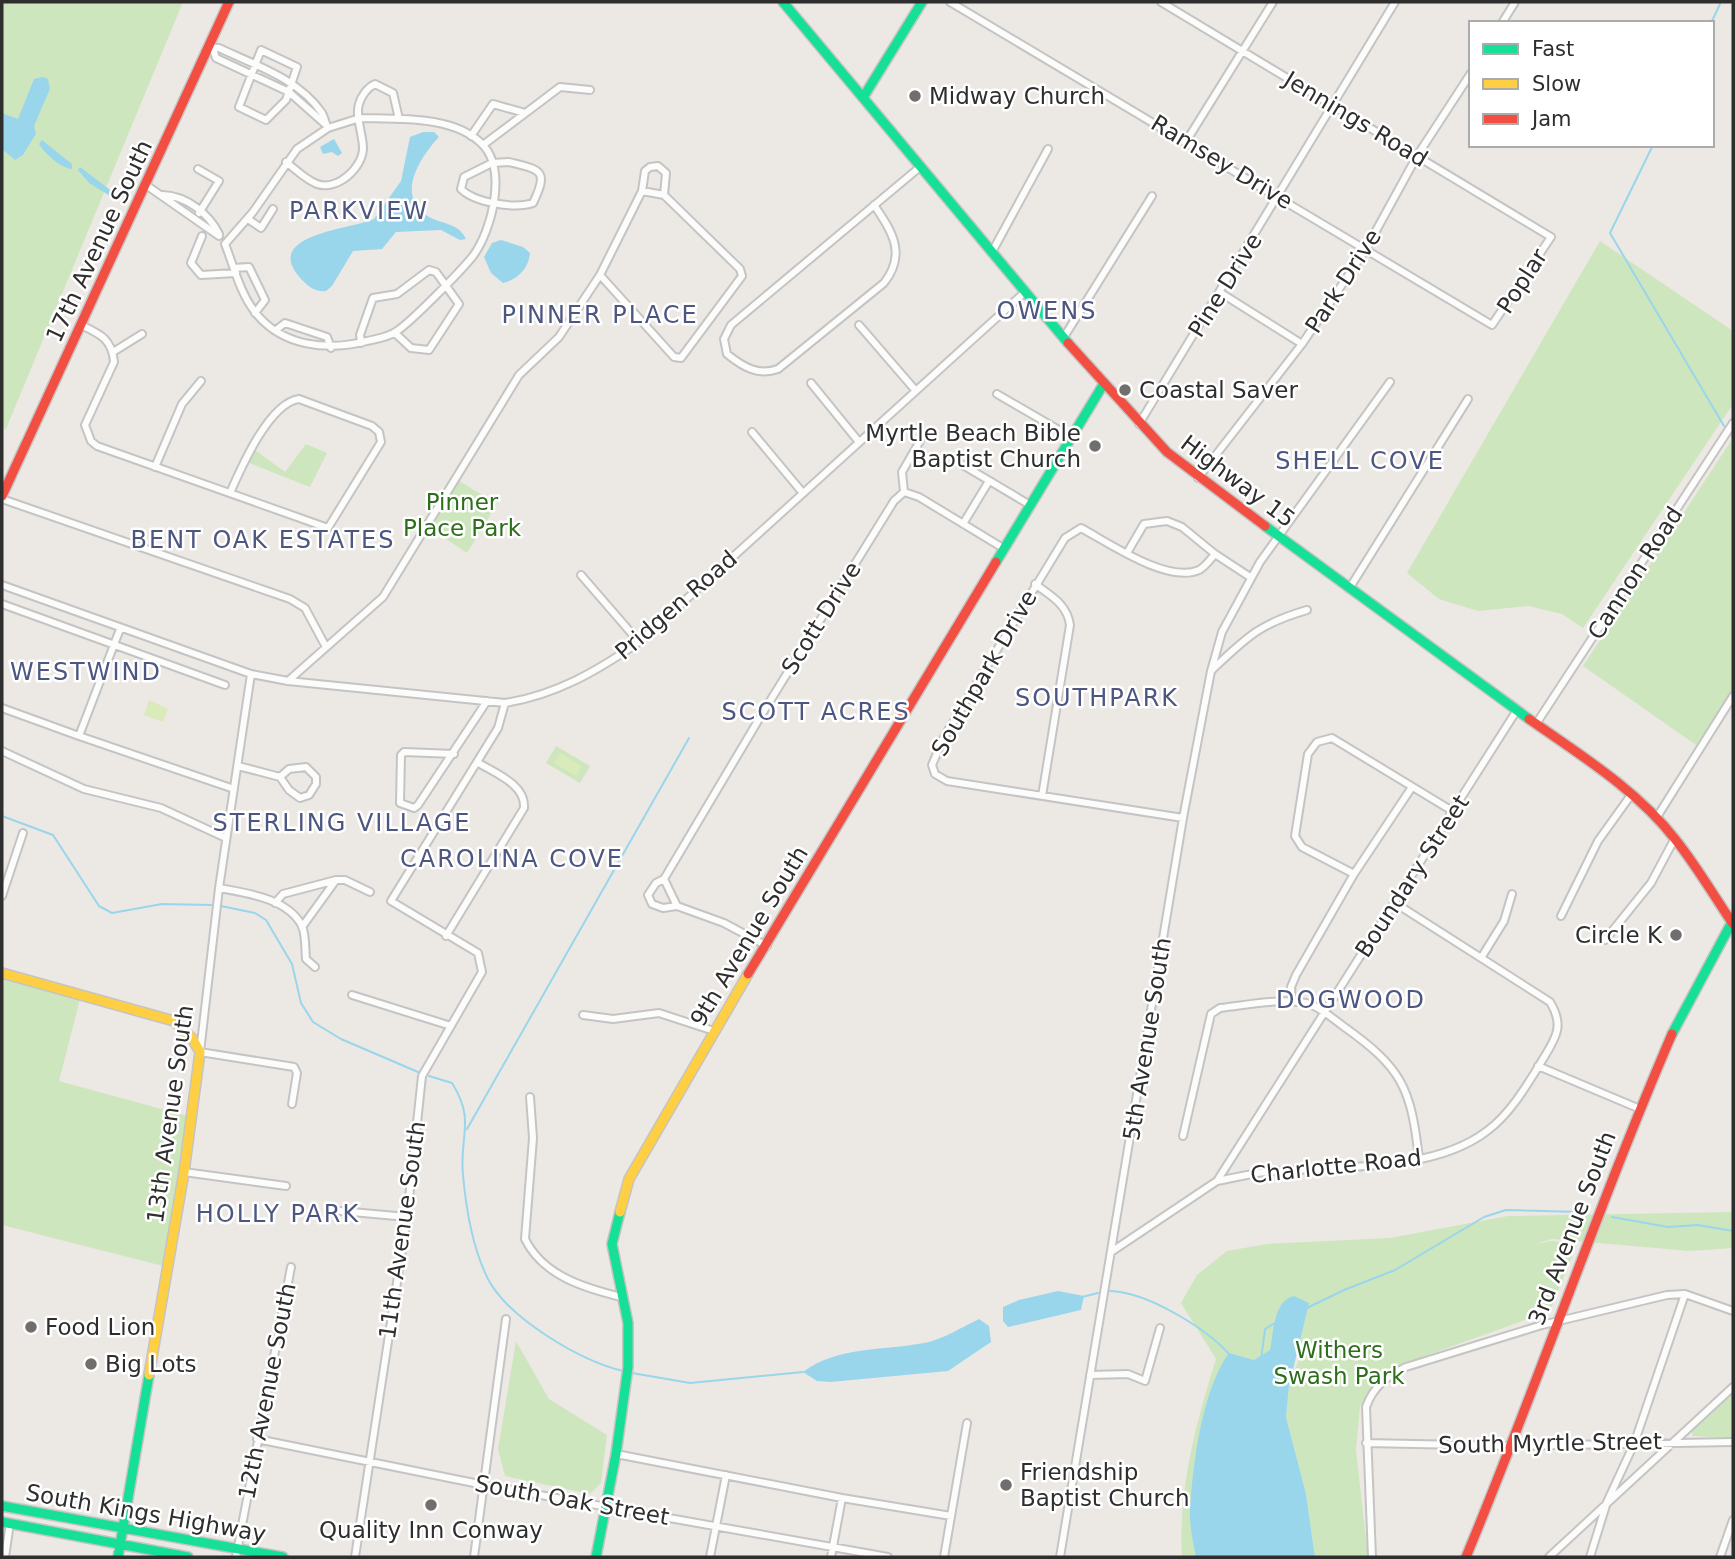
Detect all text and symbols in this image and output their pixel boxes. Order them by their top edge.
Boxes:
legend [1469,21,1714,147]
text: Fast [1532,37,1574,61]
street label: Jennings Road [1278,65,1432,172]
text: Slow [1532,72,1581,96]
place label: Midway Church [929,83,1105,109]
marker: Midway Church [907,88,923,104]
text: Jam [1530,107,1572,131]
street label: Ramsey Drive [1147,110,1297,214]
street label: 17th Avenue South [41,136,157,346]
district label: PARKVIEW [289,197,429,225]
street label: Park Drive [1300,224,1386,338]
street label: Pine Drive [1183,228,1267,342]
street label: Poplar [1492,243,1553,318]
district label: OWENS [997,297,1097,325]
district label: PINNER PLACE [501,301,699,329]
place label: Coastal Saver [1139,377,1298,403]
marker: Coastal Saver [1117,382,1133,398]
place label: Myrtle Beach Bible Baptist Church [865,420,1081,472]
street label: Highway 15 [1176,430,1300,532]
marker: Myrtle Beach Bible Baptist Church [1087,438,1103,454]
district label: SHELL COVE [1275,447,1445,475]
park label: Pinner Place Park [403,489,522,541]
street label: Cannon Road [1582,502,1688,644]
district label: BENT OAK ESTATES [131,526,395,554]
street label: Pridgen Road [610,545,742,665]
street label: Scott Drive [776,557,866,679]
street label: Southpark Drive [926,586,1042,760]
district label: WESTWIND [10,658,162,686]
district label: SOUTHPARK [1015,684,1179,712]
district label: SCOTT ACRES [721,698,911,726]
street label: Boundary Street [1350,790,1474,962]
district label: STERLING VILLAGE [213,809,471,837]
street label: 9th Avenue South [685,841,813,1031]
district label: CAROLINA COVE [400,845,624,873]
place label: Circle K [1575,922,1663,948]
marker: Circle K [1668,927,1684,943]
street label: 5th Avenue South [1118,936,1176,1142]
district label: DOGWOOD [1276,986,1426,1014]
street label: 13th Avenue South [142,1003,198,1225]
street label: 11th Avenue South [374,1119,430,1341]
street label: 3rd Avenue South [1523,1128,1621,1328]
street label: Charlotte Road [1249,1144,1423,1188]
district label: HOLLY PARK [196,1200,360,1228]
street label: 12th Avenue South [233,1281,301,1501]
place label: Food Lion [45,1314,155,1340]
marker: Food Lion [23,1319,39,1335]
park label: Withers Swash Park [1273,1337,1405,1389]
place label: Big Lots [105,1351,197,1377]
marker: Big Lots [83,1356,99,1372]
street label: South Myrtle Street [1438,1428,1662,1458]
place label: Friendship Baptist Church [1020,1459,1190,1511]
street label: South Oak Street [473,1470,671,1530]
marker: Friendship Baptist Church [998,1477,1014,1493]
street label: South Kings Highway [24,1479,268,1547]
marker: Quality Inn Conway [423,1497,439,1513]
place label: Quality Inn Conway [319,1517,543,1543]

